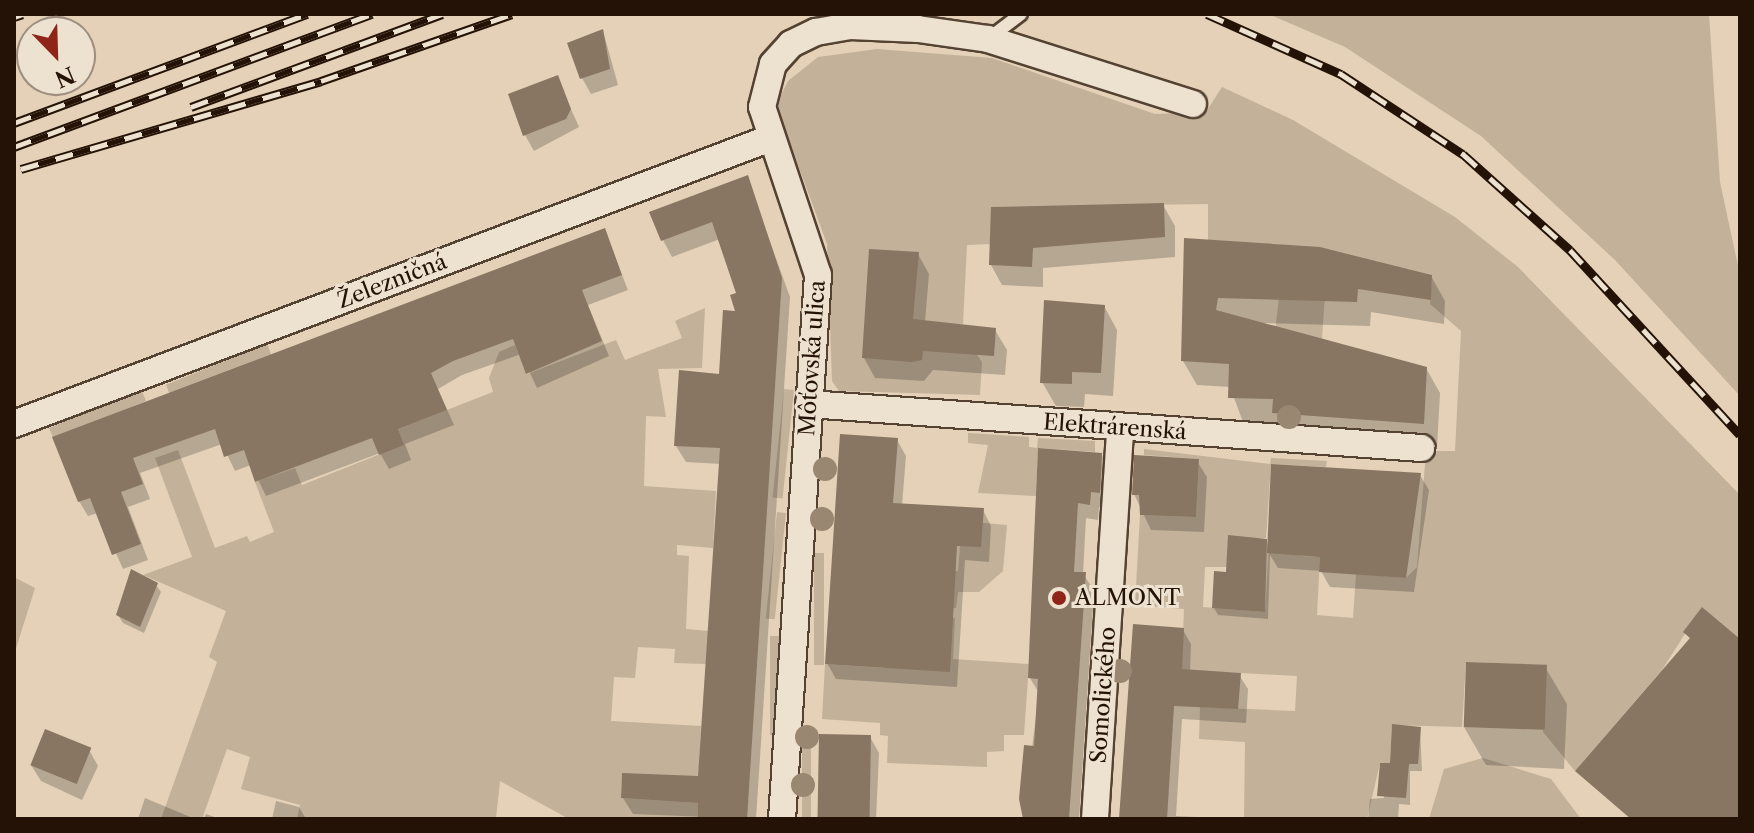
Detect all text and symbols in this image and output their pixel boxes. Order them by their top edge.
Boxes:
north arrow [16,16,96,96]
text: N [51,61,79,93]
street label: Železničná [334,248,450,314]
street label: Môťovská ulica [793,279,831,437]
street label: Elektrárenská [1042,409,1188,445]
place label: ALMONT [1075,585,1180,611]
marker: ALMONT [1050,589,1068,607]
street label: Somolického [1085,626,1121,764]

